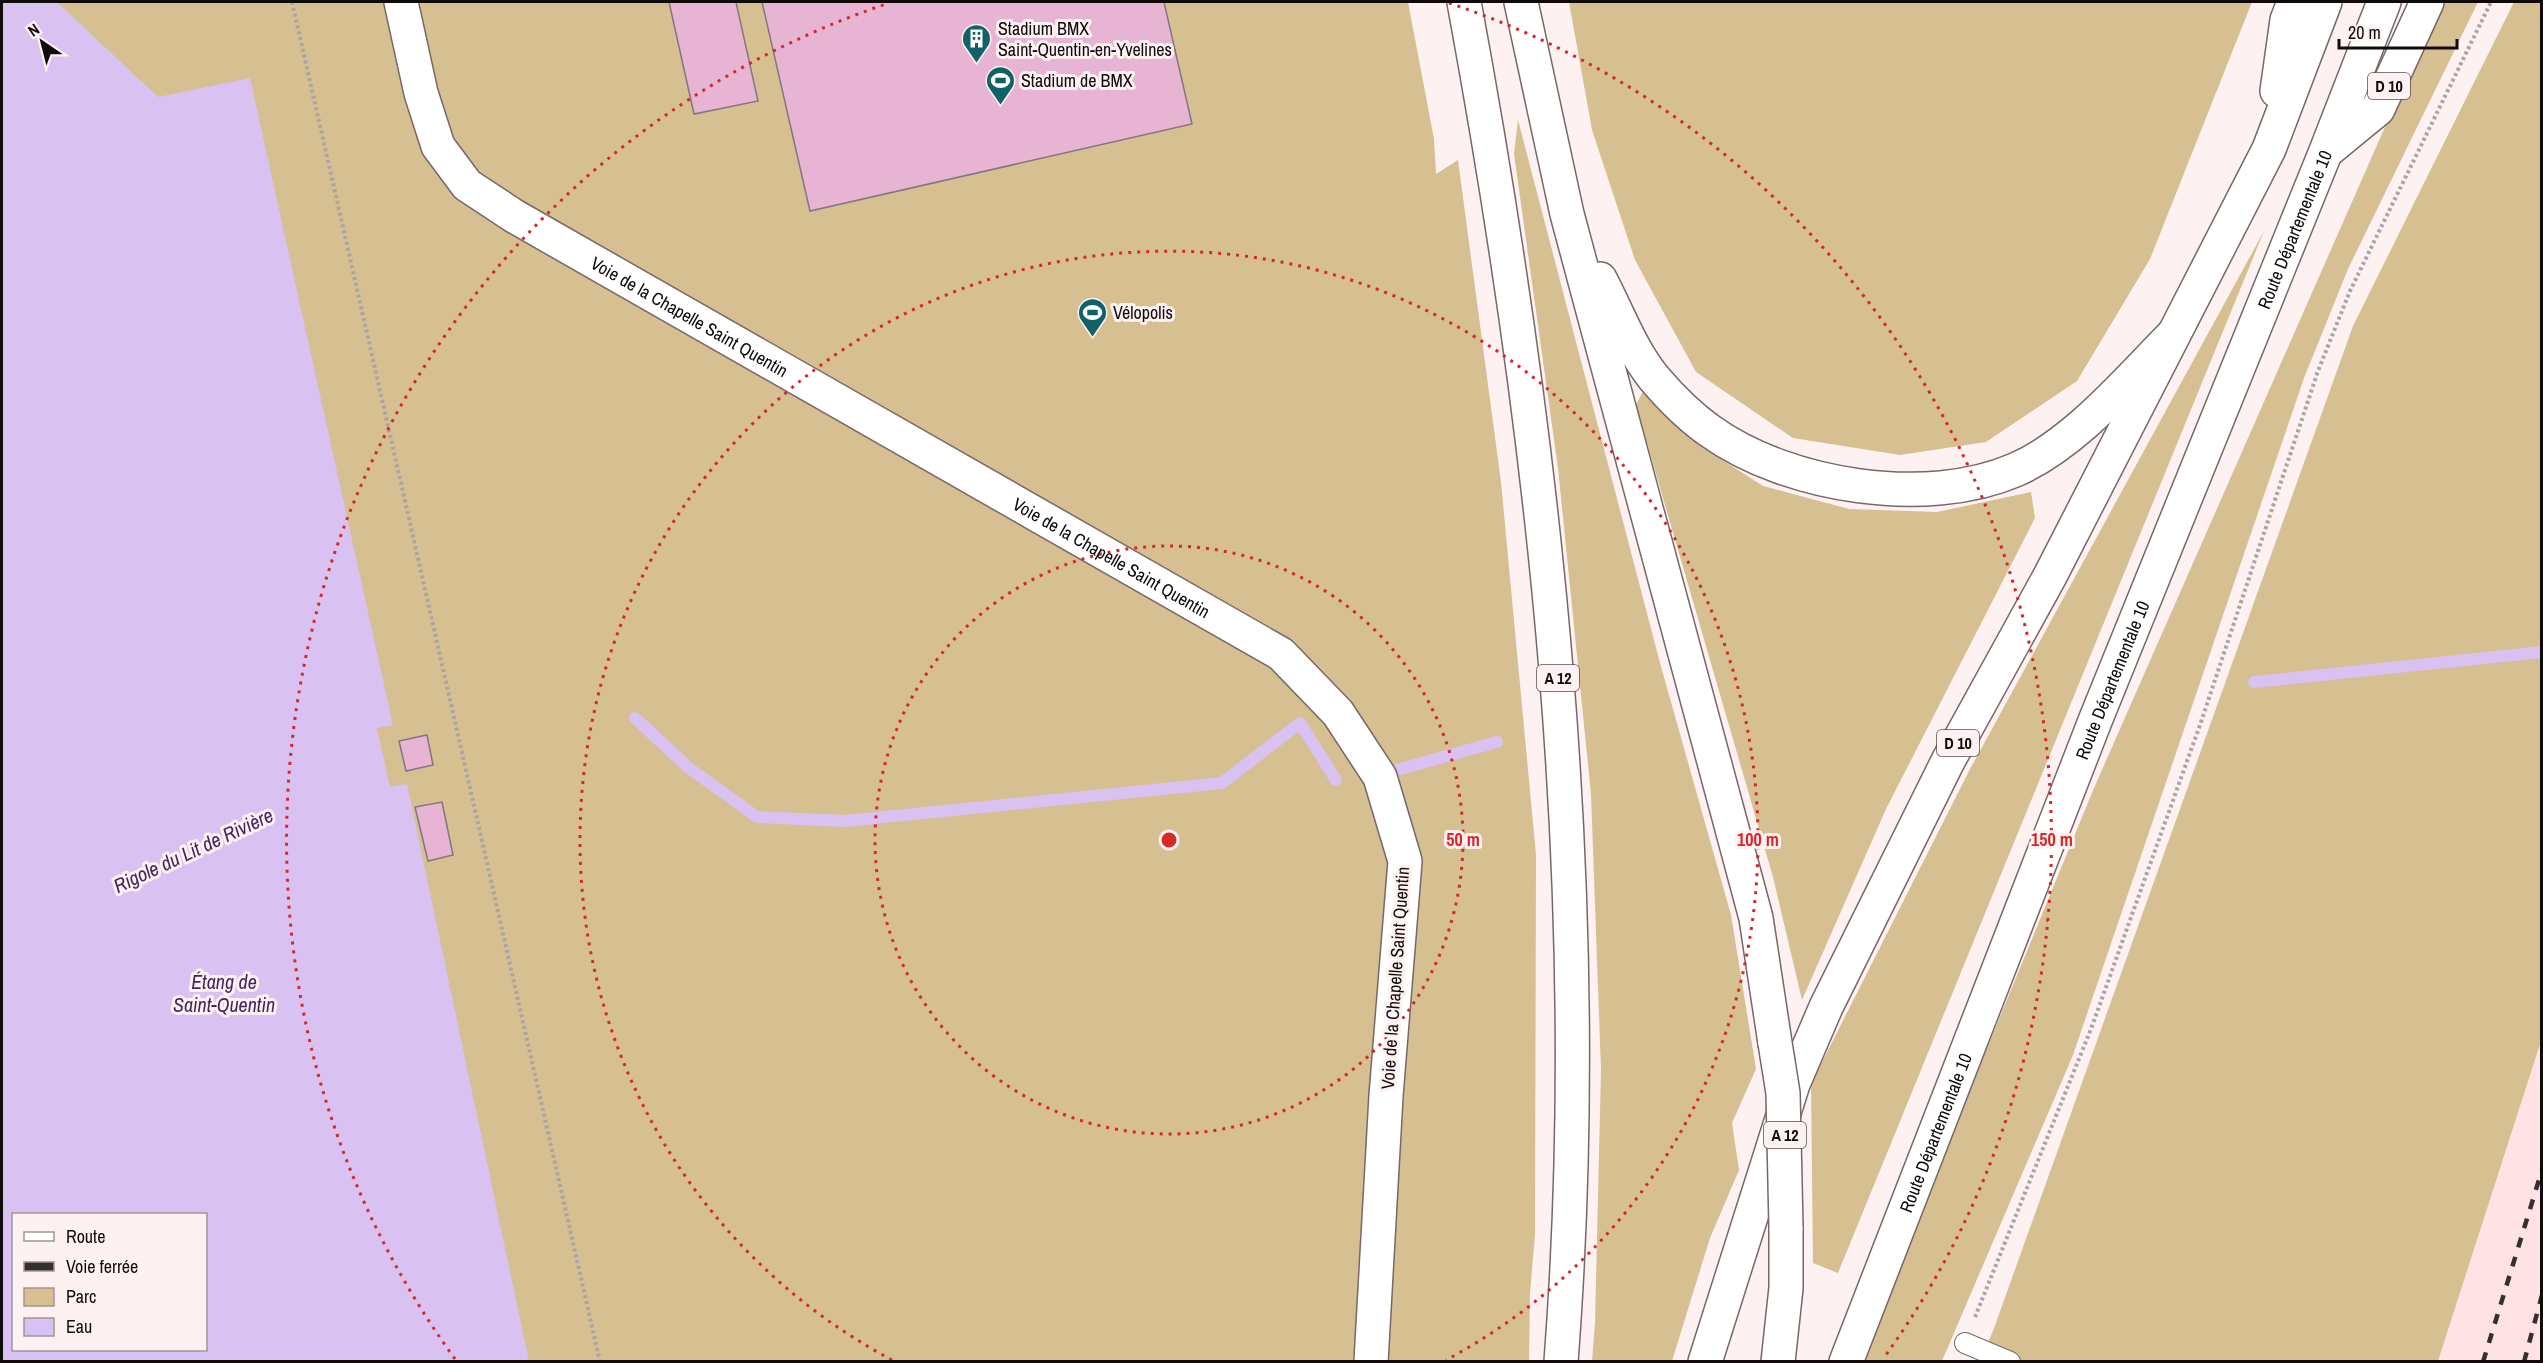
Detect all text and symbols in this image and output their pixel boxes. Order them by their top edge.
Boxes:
north arrow [12,12,72,72]
scale bar [2339,12,2458,50]
place label: Stadium BMX Saint-Quentin-en-Yvelines [998,16,1172,62]
text: N [23,18,44,41]
text: 20 m [2348,20,2381,45]
building icon: Stadium BMX Saint-Quentin-en-Yvelines [961,22,993,64]
sports icon: Stadium de BMX [984,64,1016,106]
place label: Stadium de BMX [1021,68,1133,93]
road number: D 10 [2368,73,2410,99]
street label: Route Départementale 10 [2251,146,2338,313]
street label: Voie de la Chapelle Saint Quentin [586,250,793,383]
sports icon: Vélopolis [1076,296,1108,338]
place label: Vélopolis [1113,300,1173,325]
street label: Voie de la Chapelle Saint Quentin [1008,491,1215,624]
street label: Route Départementale 10 [2069,597,2155,763]
road number: A 12 [1537,665,1579,691]
road number: D 10 [1937,730,1979,756]
water label: Rigole du Lit de Rivière [109,801,277,899]
text: 50 m [1446,827,1480,852]
text: 100 m [1737,827,1779,852]
text: 150 m [2031,827,2073,852]
centre of rings [1159,830,1179,850]
street label: Voie de la Chapelle Saint Quentin [1375,866,1415,1090]
water label: Étang de Saint-Quentin [173,968,275,1018]
street label: Route Départementale 10 [1893,1049,1977,1216]
road number: A 12 [1764,1122,1806,1148]
legend [12,1213,207,1351]
text: Route [66,1224,105,1249]
text: Voie ferrée [66,1254,138,1279]
text: Parc [66,1284,96,1309]
text: Eau [66,1314,92,1339]

